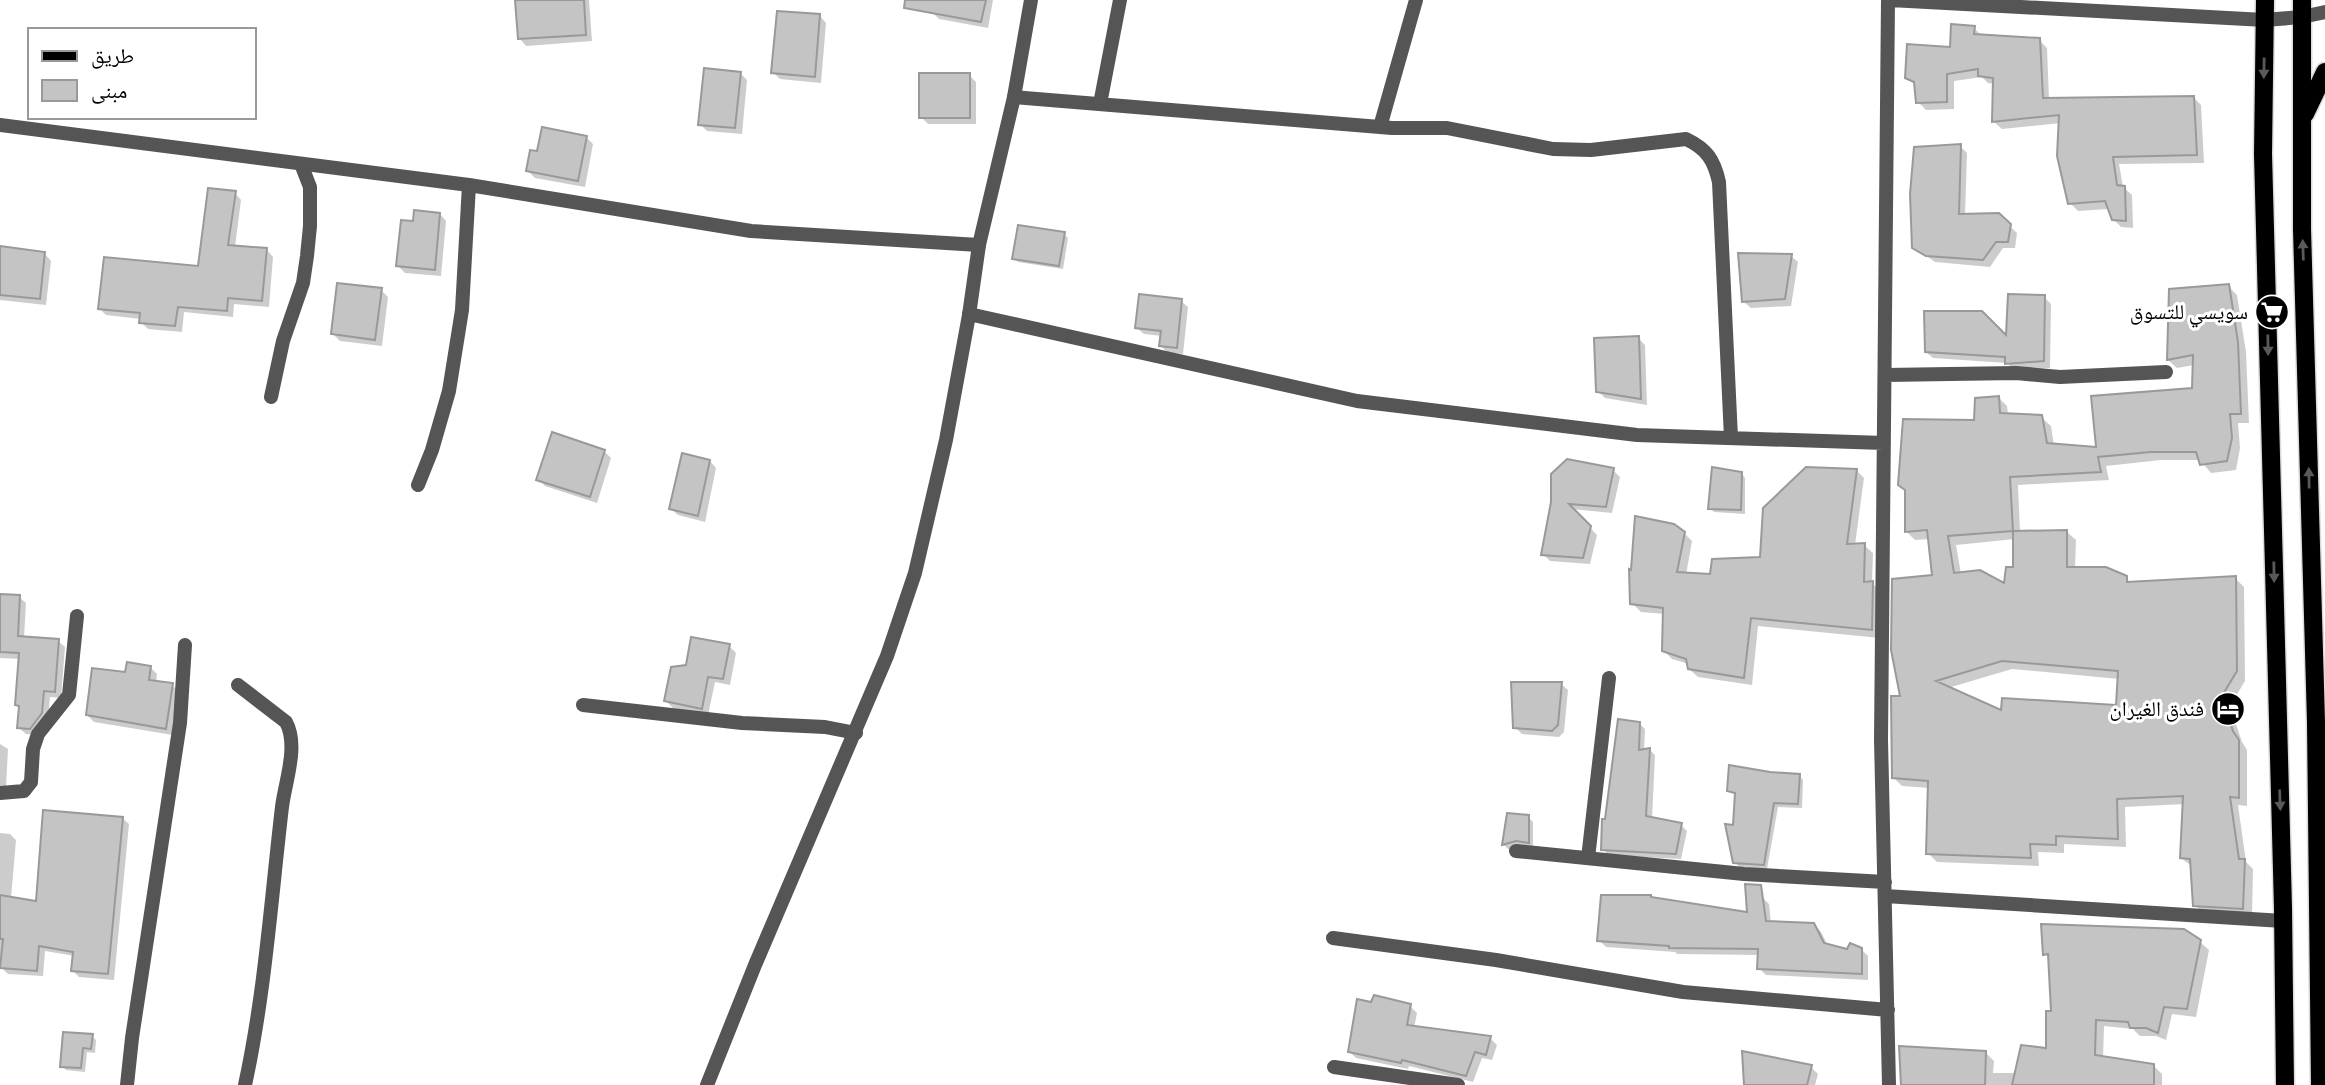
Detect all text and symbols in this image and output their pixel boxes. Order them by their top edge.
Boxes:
legend [28,28,256,119]
text: طريق [91,43,134,69]
one-way arrow [2258,57,2270,79]
text: مبنى [91,78,127,104]
one-way arrow [2297,239,2308,261]
supermarket icon: سويسي للتسوق [2253,293,2291,331]
place label: سويسي للتسوق [2130,299,2248,328]
one-way arrow [2263,334,2274,356]
one-way arrow [2303,467,2315,489]
one-way arrow [2268,561,2280,583]
hotel icon: فندق الغيران [2209,690,2247,728]
place label: فندق الغيران [2109,696,2204,722]
one-way arrow [2274,789,2285,811]

